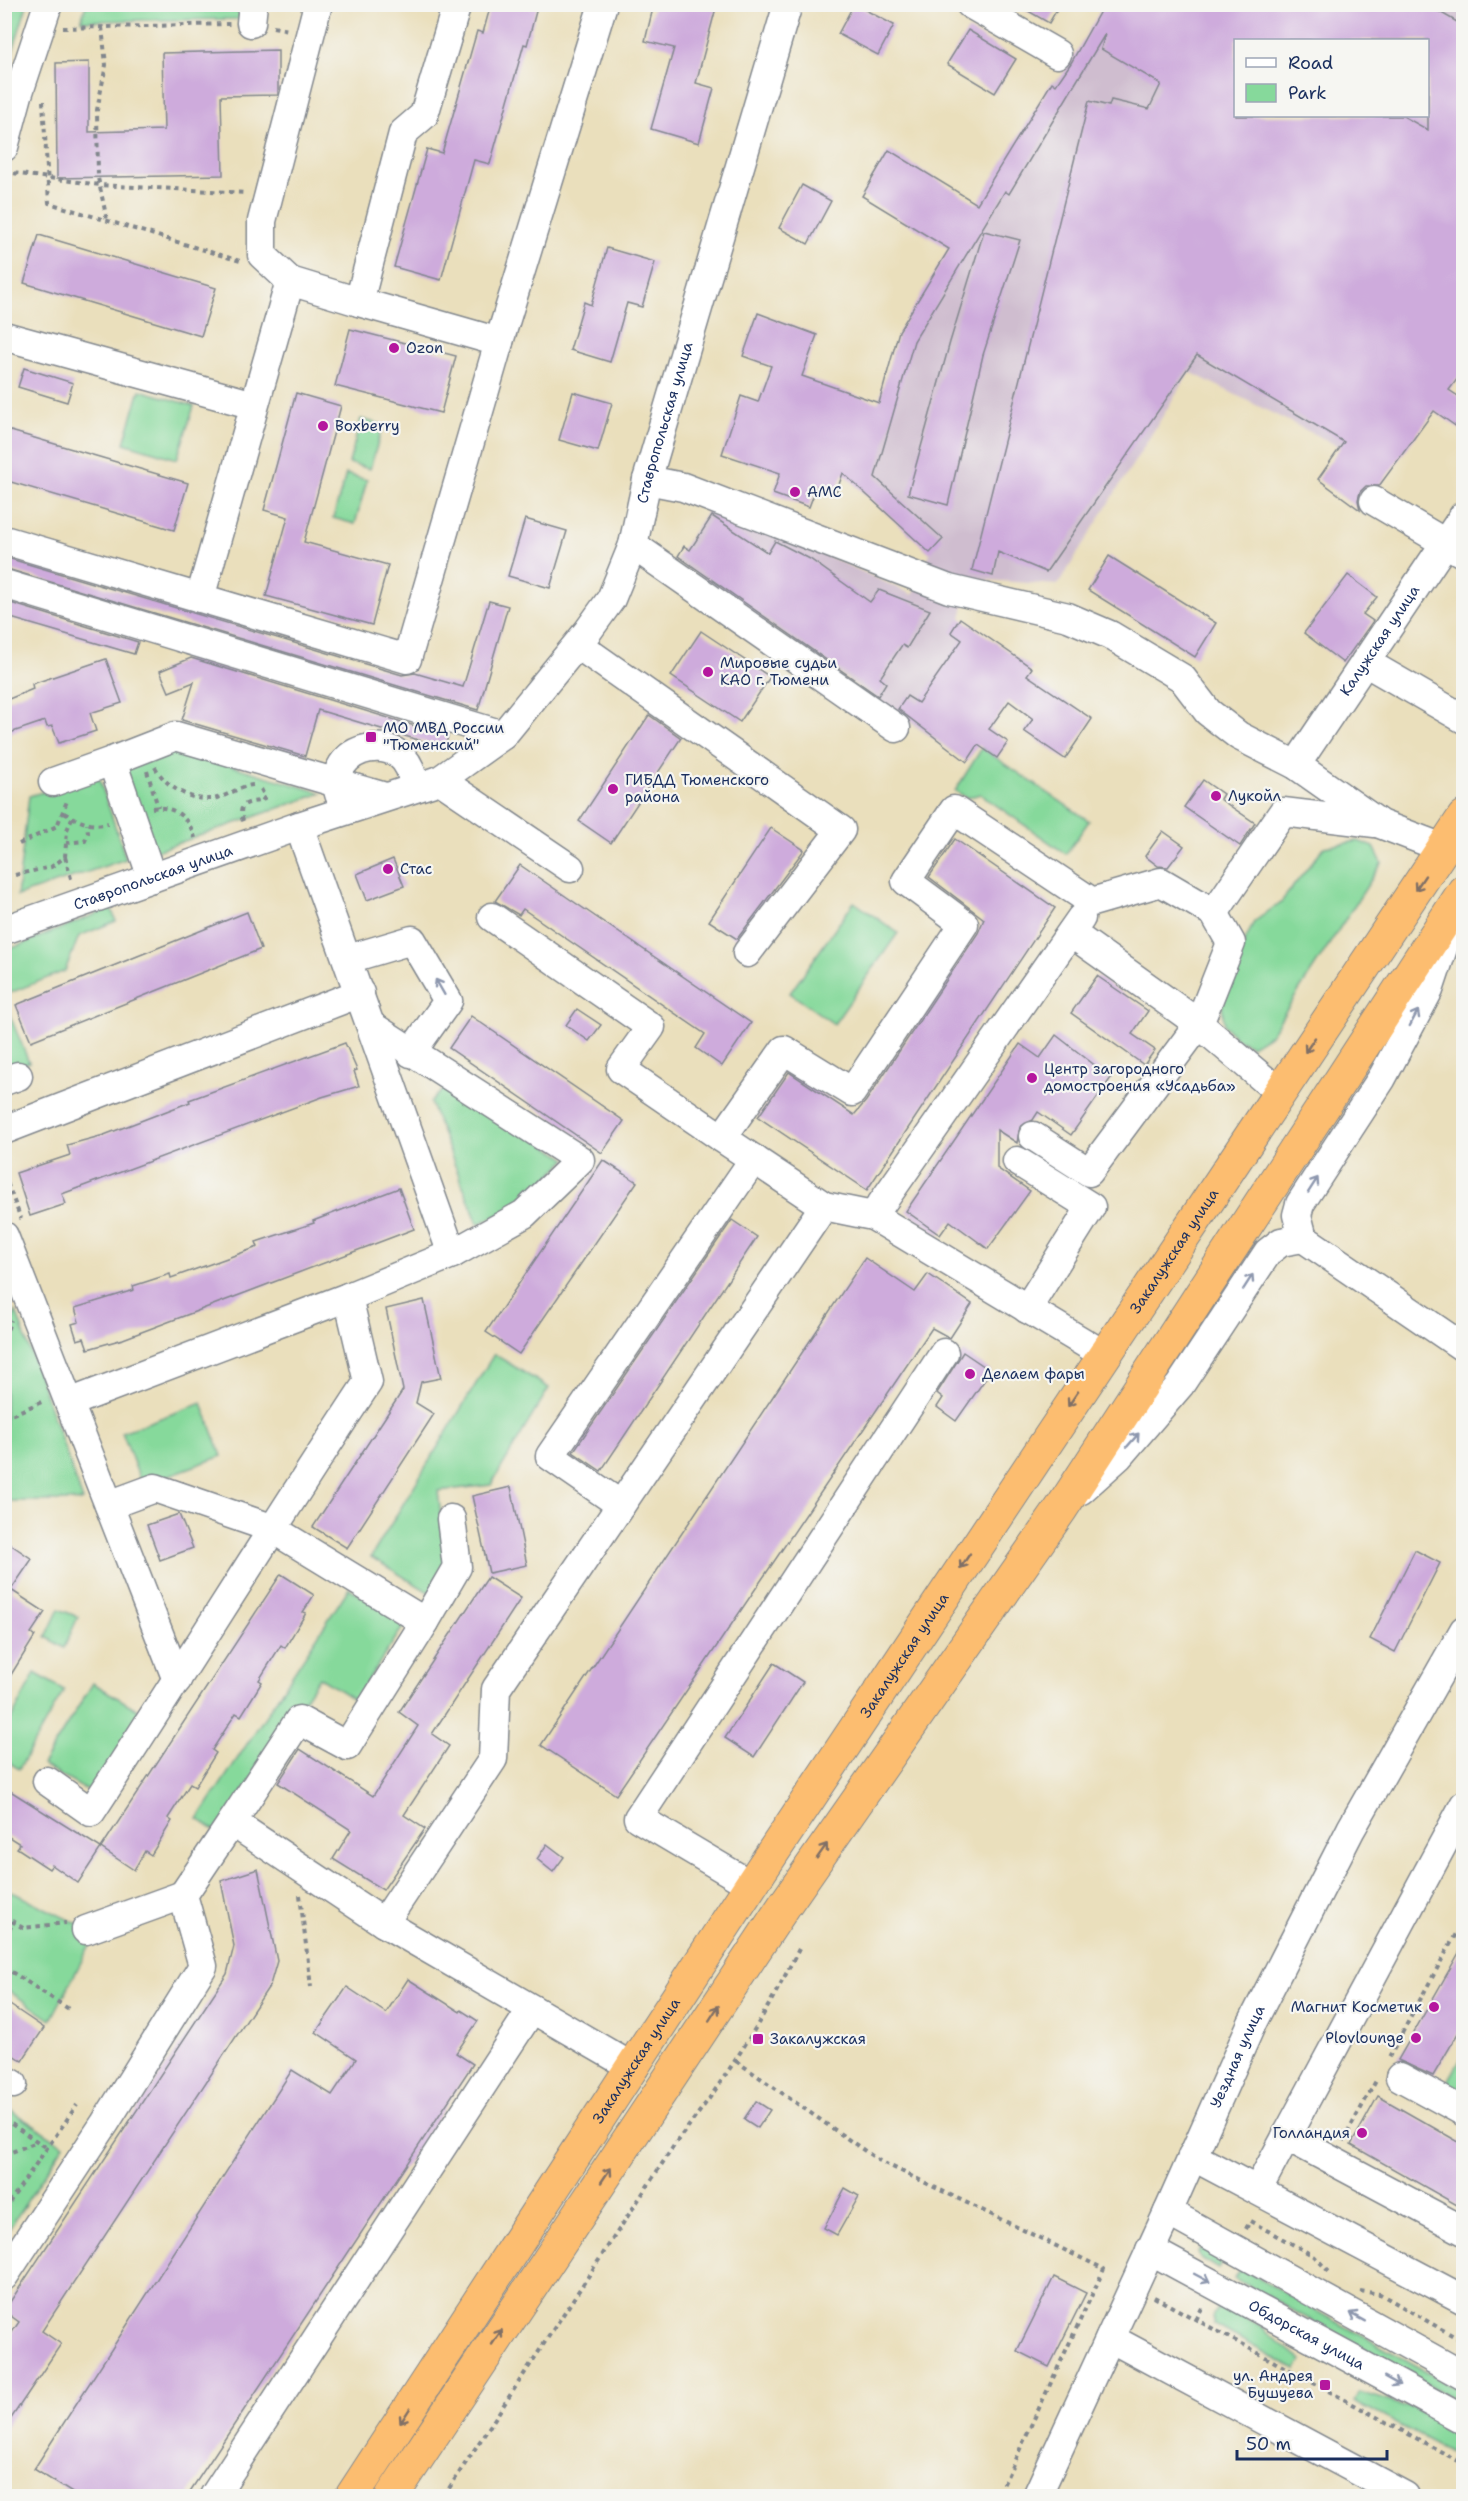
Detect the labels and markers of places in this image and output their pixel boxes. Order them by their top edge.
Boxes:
place label: Ozon [406,338,443,358]
marker: Ozon [387,341,401,355]
place label: Boxberry [335,416,400,436]
marker: Boxberry [316,419,330,433]
place label: АМС [807,482,842,502]
marker: АМС [788,485,802,499]
place label: Мировые судьи КАО г. Тюмени [720,653,837,690]
marker: Мировые судьи КАО г. Тюмени [701,665,715,679]
place label: МО МВД России "Тюменский" [383,718,504,755]
marker: МО МВД России "Тюменский" [364,730,378,744]
place label: ГИБДД Тюменского района [625,770,769,807]
marker: ГИБДД Тюменского района [606,782,620,796]
place label: Лукойл [1228,786,1282,806]
marker: Лукойл [1209,789,1223,803]
place label: Стас [400,859,432,879]
marker: Стас [381,862,395,876]
place label: Центр загородного домостроения «Усадьба» [1044,1059,1236,1096]
marker: Центр загородного домостроения «Усадьба» [1025,1071,1039,1085]
place label: Делаем фары [982,1364,1085,1384]
marker: Делаем фары [963,1367,977,1381]
place label: Магнит Косметик [1291,1997,1422,2017]
marker: Магнит Косметик [1427,2000,1441,2014]
place label: Plovlounge [1325,2028,1404,2048]
place label: Закалужская [770,2029,866,2049]
marker: Plovlounge [1409,2031,1423,2045]
marker: Закалужская [751,2032,765,2046]
place label: Голландия [1273,2123,1350,2143]
marker: Голландия [1355,2126,1369,2140]
place label: ул. Андрея Бушуева [1233,2366,1314,2403]
marker: ул. Андрея Бушуева [1318,2378,1332,2392]

